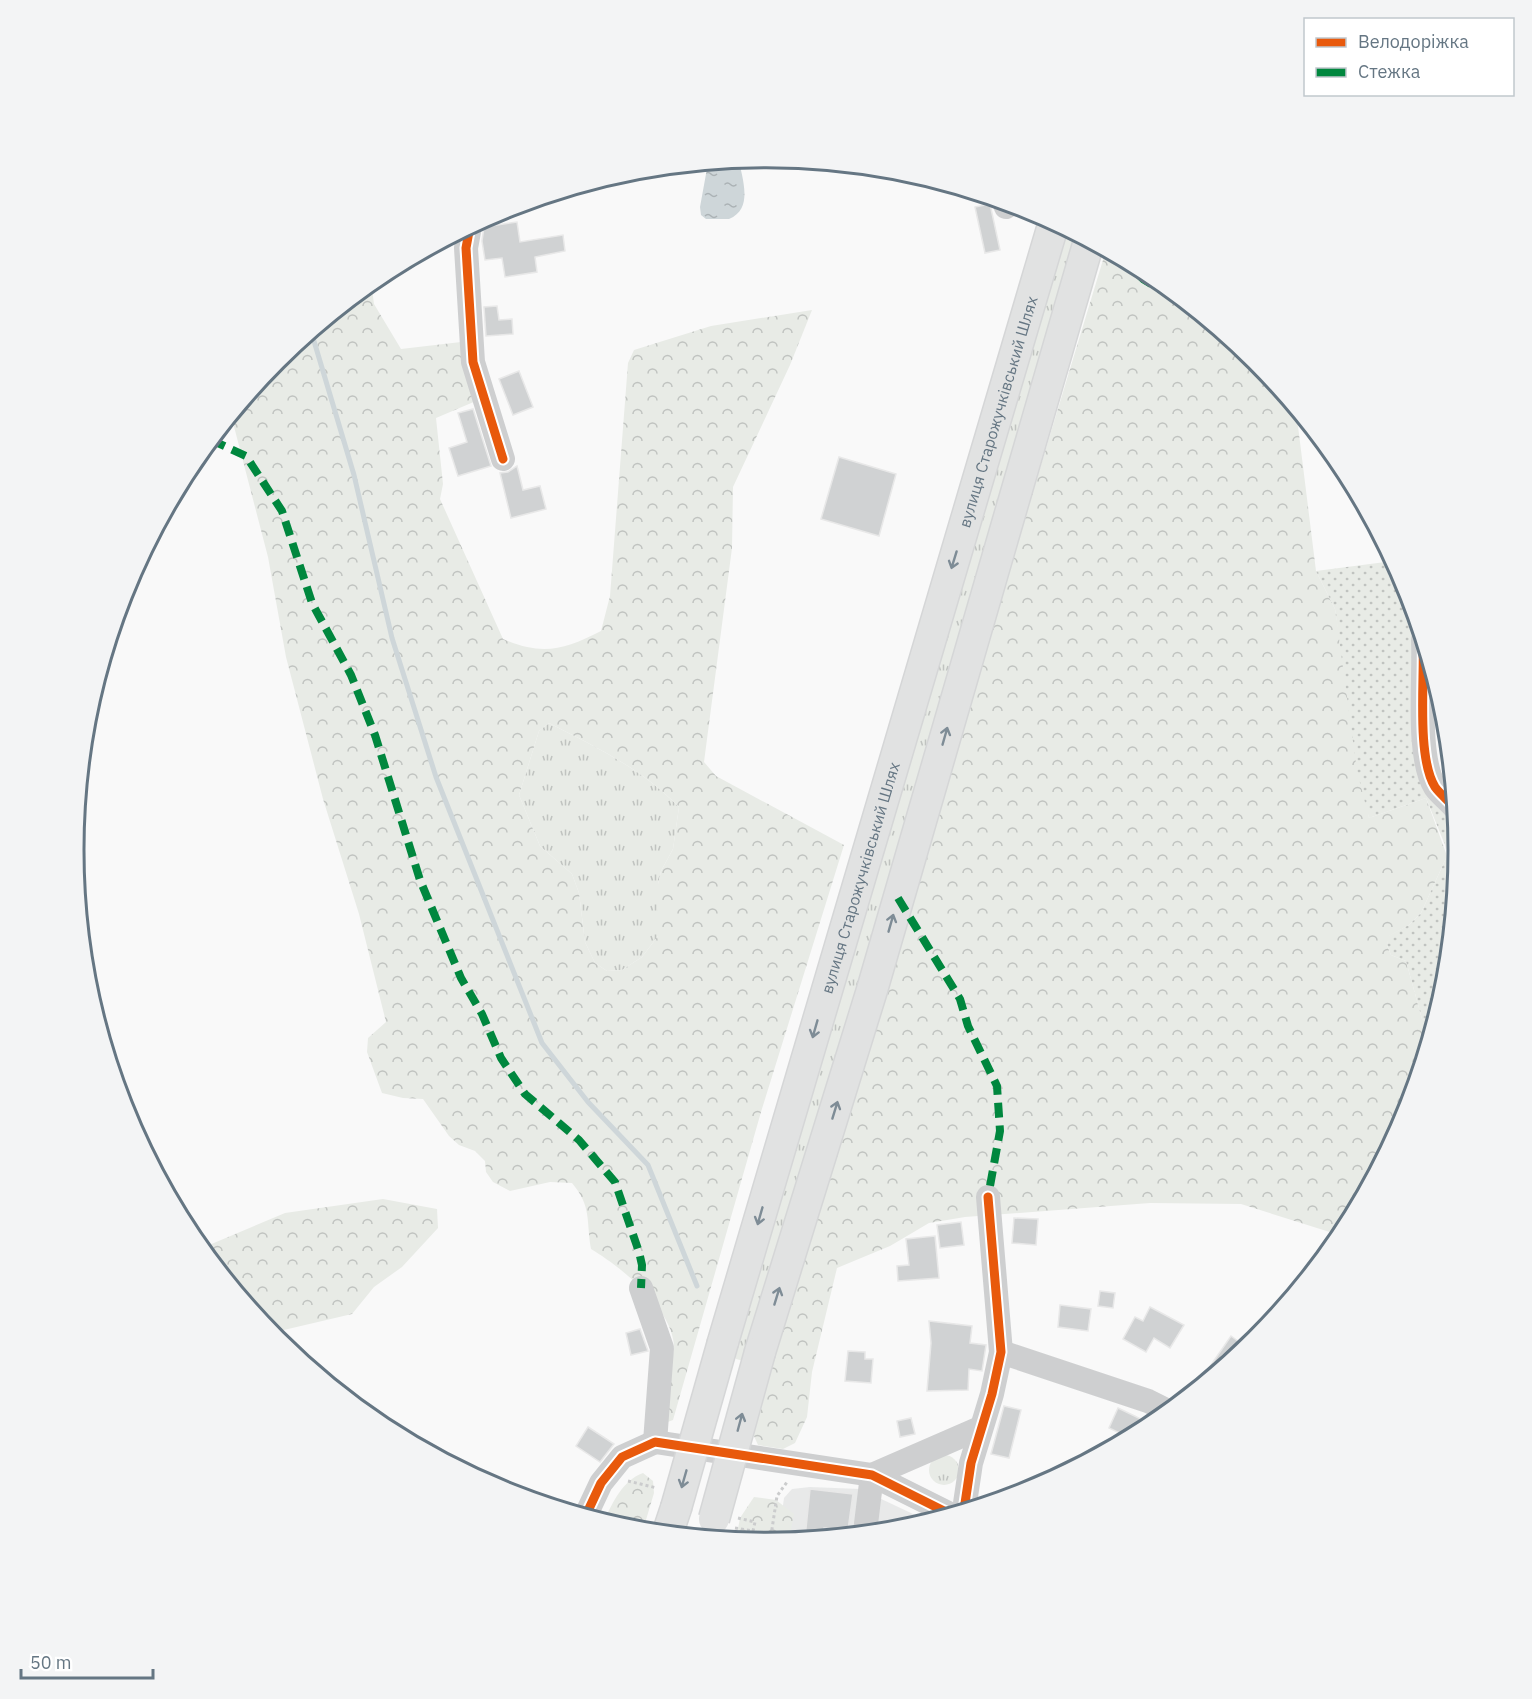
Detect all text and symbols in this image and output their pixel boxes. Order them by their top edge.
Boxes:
legend [1304,18,1514,96]
text: Велодоріжка [1358,30,1469,53]
text: Стежка [1358,60,1421,83]
street label: вулиця Старожучківський Шлях [954,294,1042,530]
one-way arrow [948,550,959,569]
one-way arrow [940,727,951,746]
street label: вулиця Старожучківський Шлях [817,760,904,996]
one-way arrow [886,914,897,933]
one-way arrow [808,1019,820,1038]
one-way arrow [830,1101,841,1120]
one-way arrow [754,1206,765,1225]
one-way arrow [772,1287,783,1306]
one-way arrow [735,1413,747,1432]
one-way arrow [678,1469,689,1488]
scale bar [21,1642,153,1680]
text: 50 m [30,1651,72,1674]

